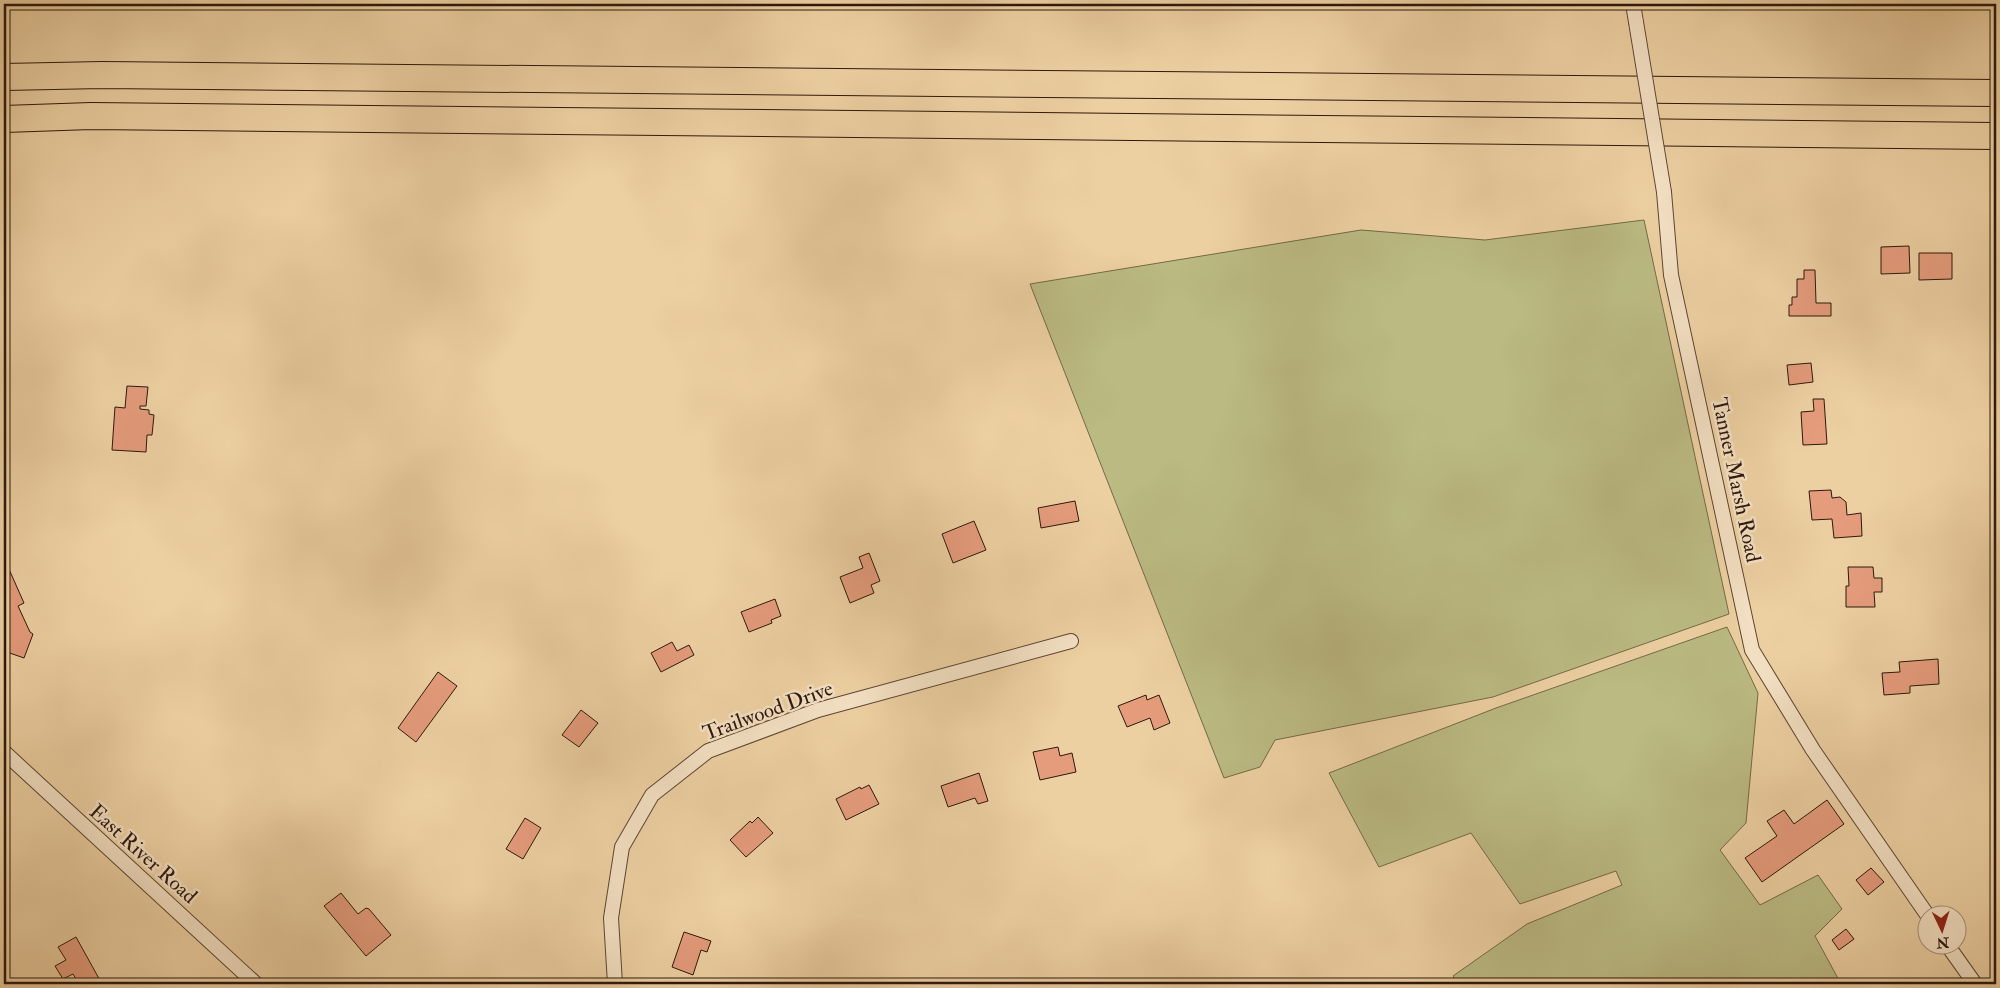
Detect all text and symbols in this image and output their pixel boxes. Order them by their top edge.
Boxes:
street label: Tanner Marsh Road [1705,395,1767,565]
street label: Trailwood Drive [699,675,837,747]
street label: East River Road [83,798,203,910]
north arrow [1918,906,1968,956]
text: N [1936,933,1951,951]

